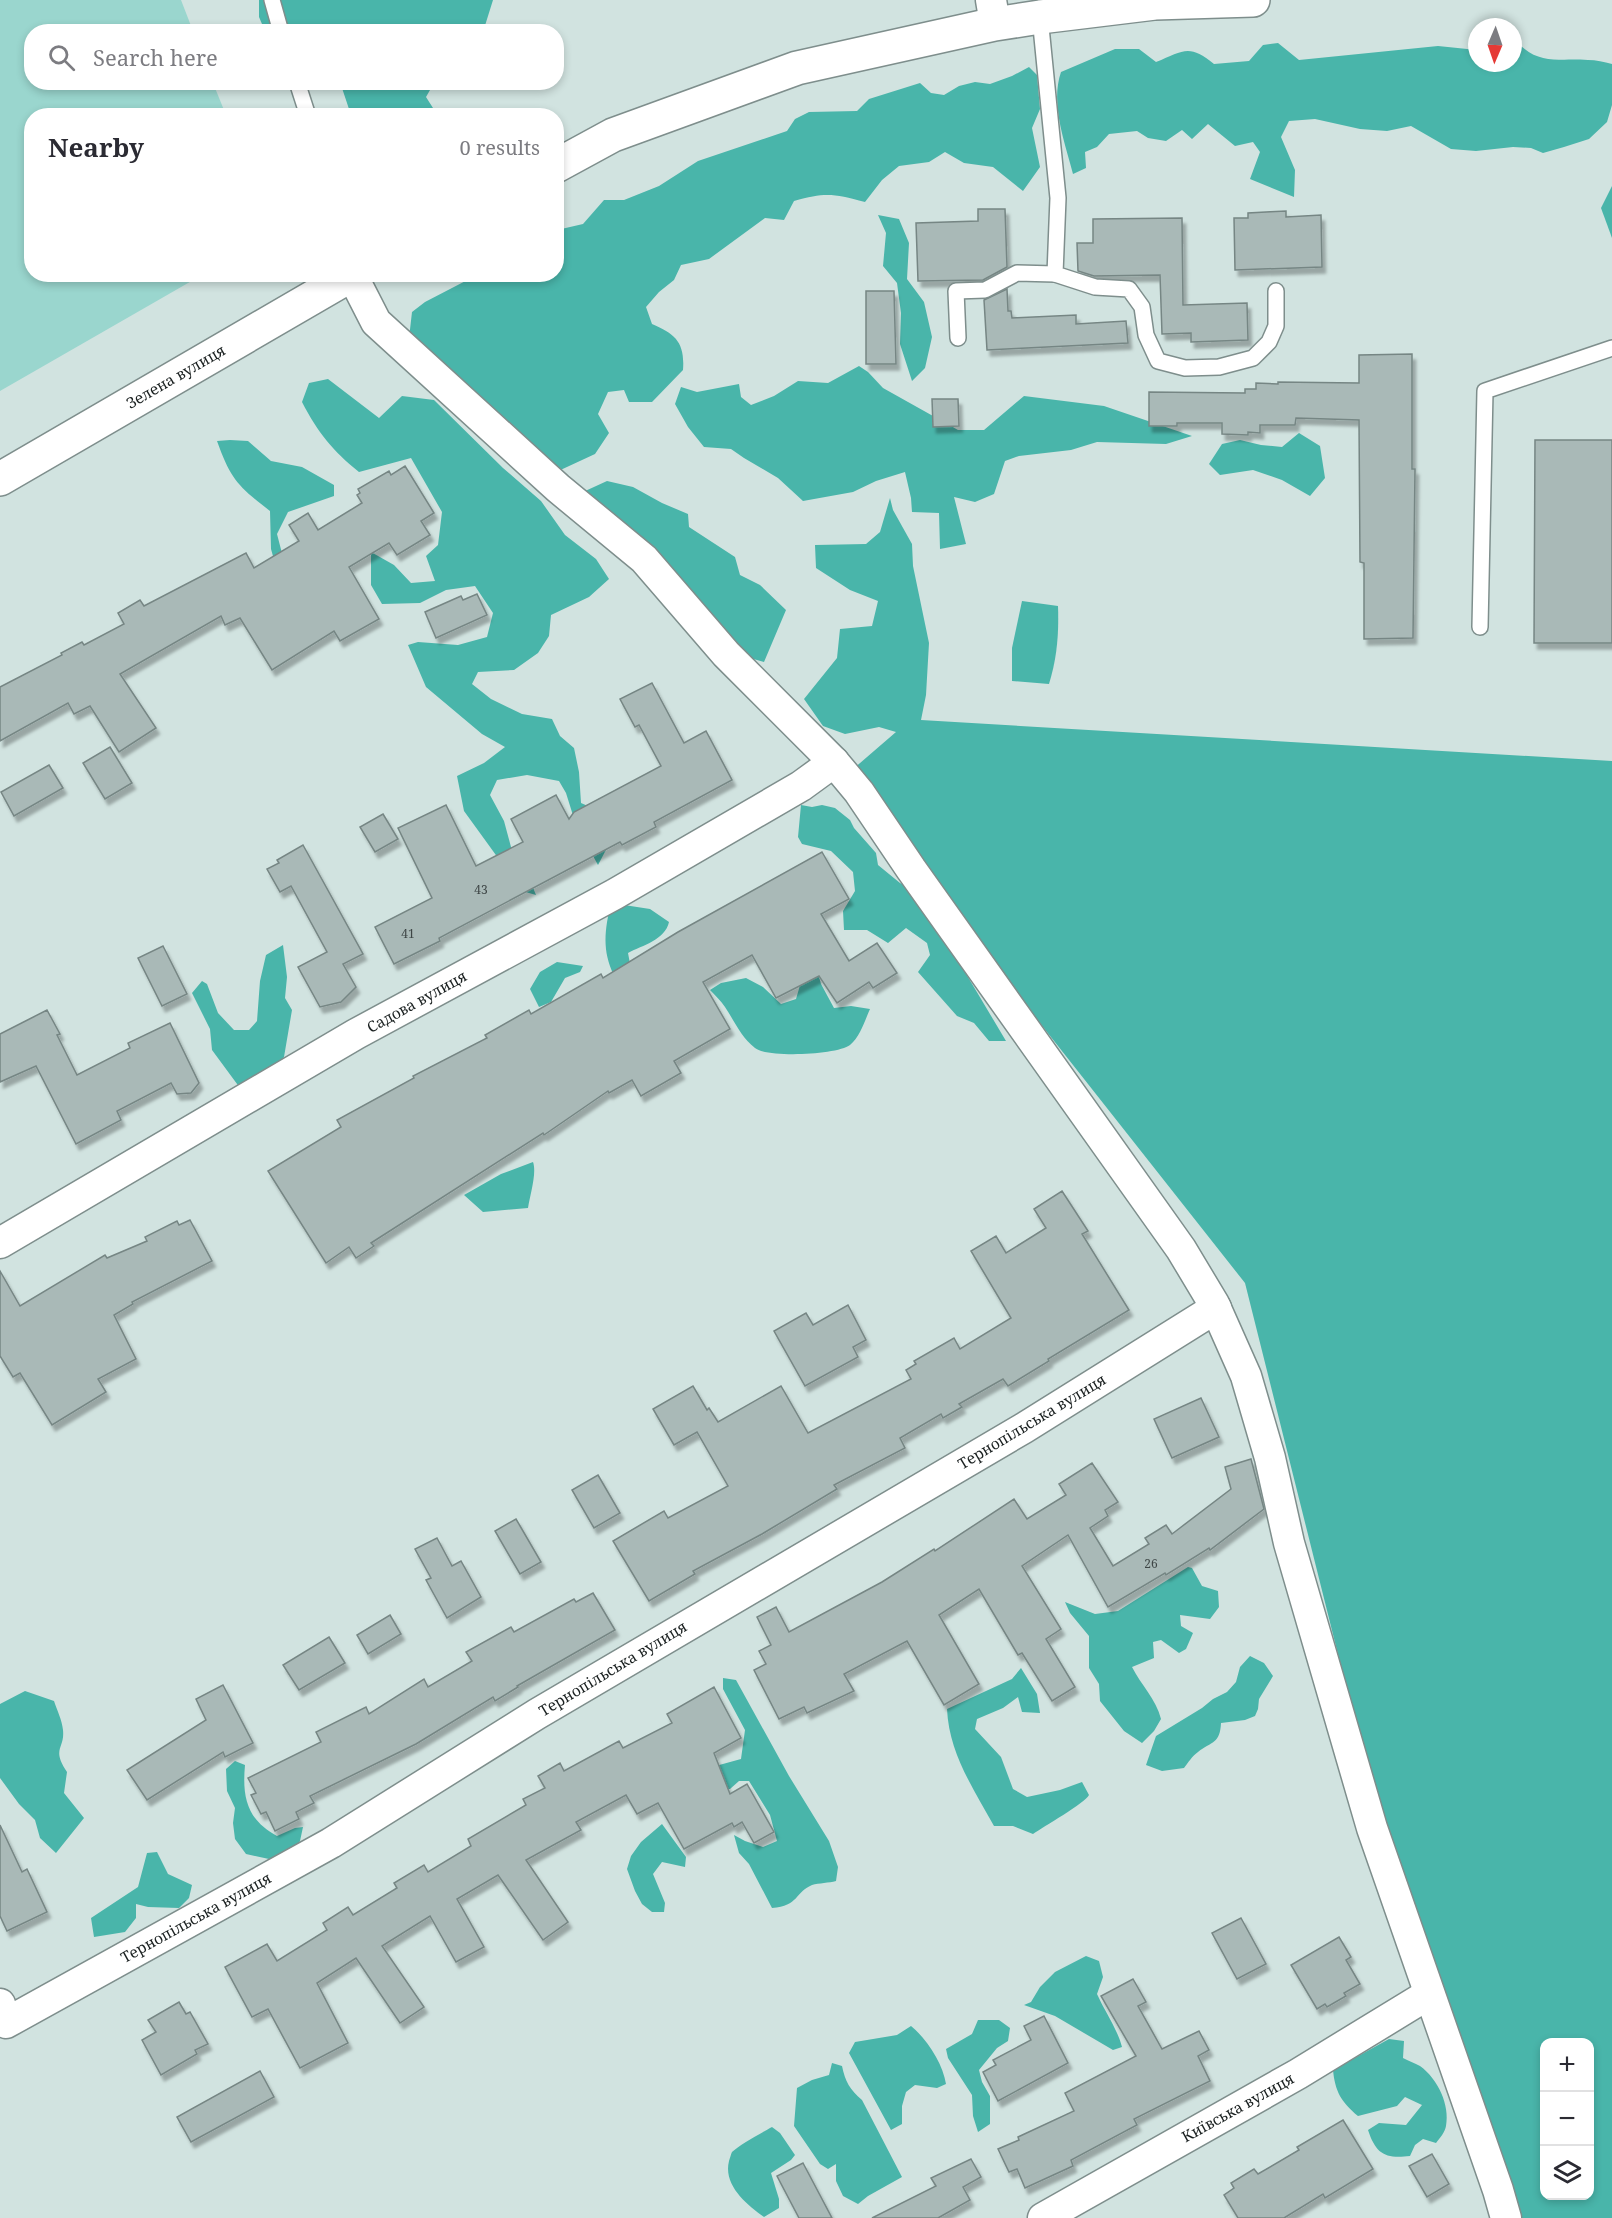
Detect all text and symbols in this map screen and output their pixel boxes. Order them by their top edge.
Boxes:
north arrow [1468,18,1522,72]
search box [24,24,564,90]
icon: search [45,41,78,74]
text: Search here [93,42,218,72]
text: Nearby [48,129,144,165]
text: 0 results [460,134,540,161]
street label: Зелена вулиця [122,340,229,413]
house number: 43 [474,881,488,898]
house number: 41 [401,925,415,942]
street label: Садова вулиця [363,965,470,1037]
street label: Тернопільська вулиця [954,1369,1109,1473]
house number: 26 [1144,1555,1158,1572]
street label: Тернопільська вулиця [535,1616,690,1720]
street label: Тернопільська вулиця [117,1867,274,1967]
map controls [1540,2038,1594,2200]
button: + [1540,2038,1594,2092]
street label: Київська вулиця [1178,2068,1297,2146]
button: − [1540,2092,1594,2146]
button: layers [1540,2146,1594,2200]

